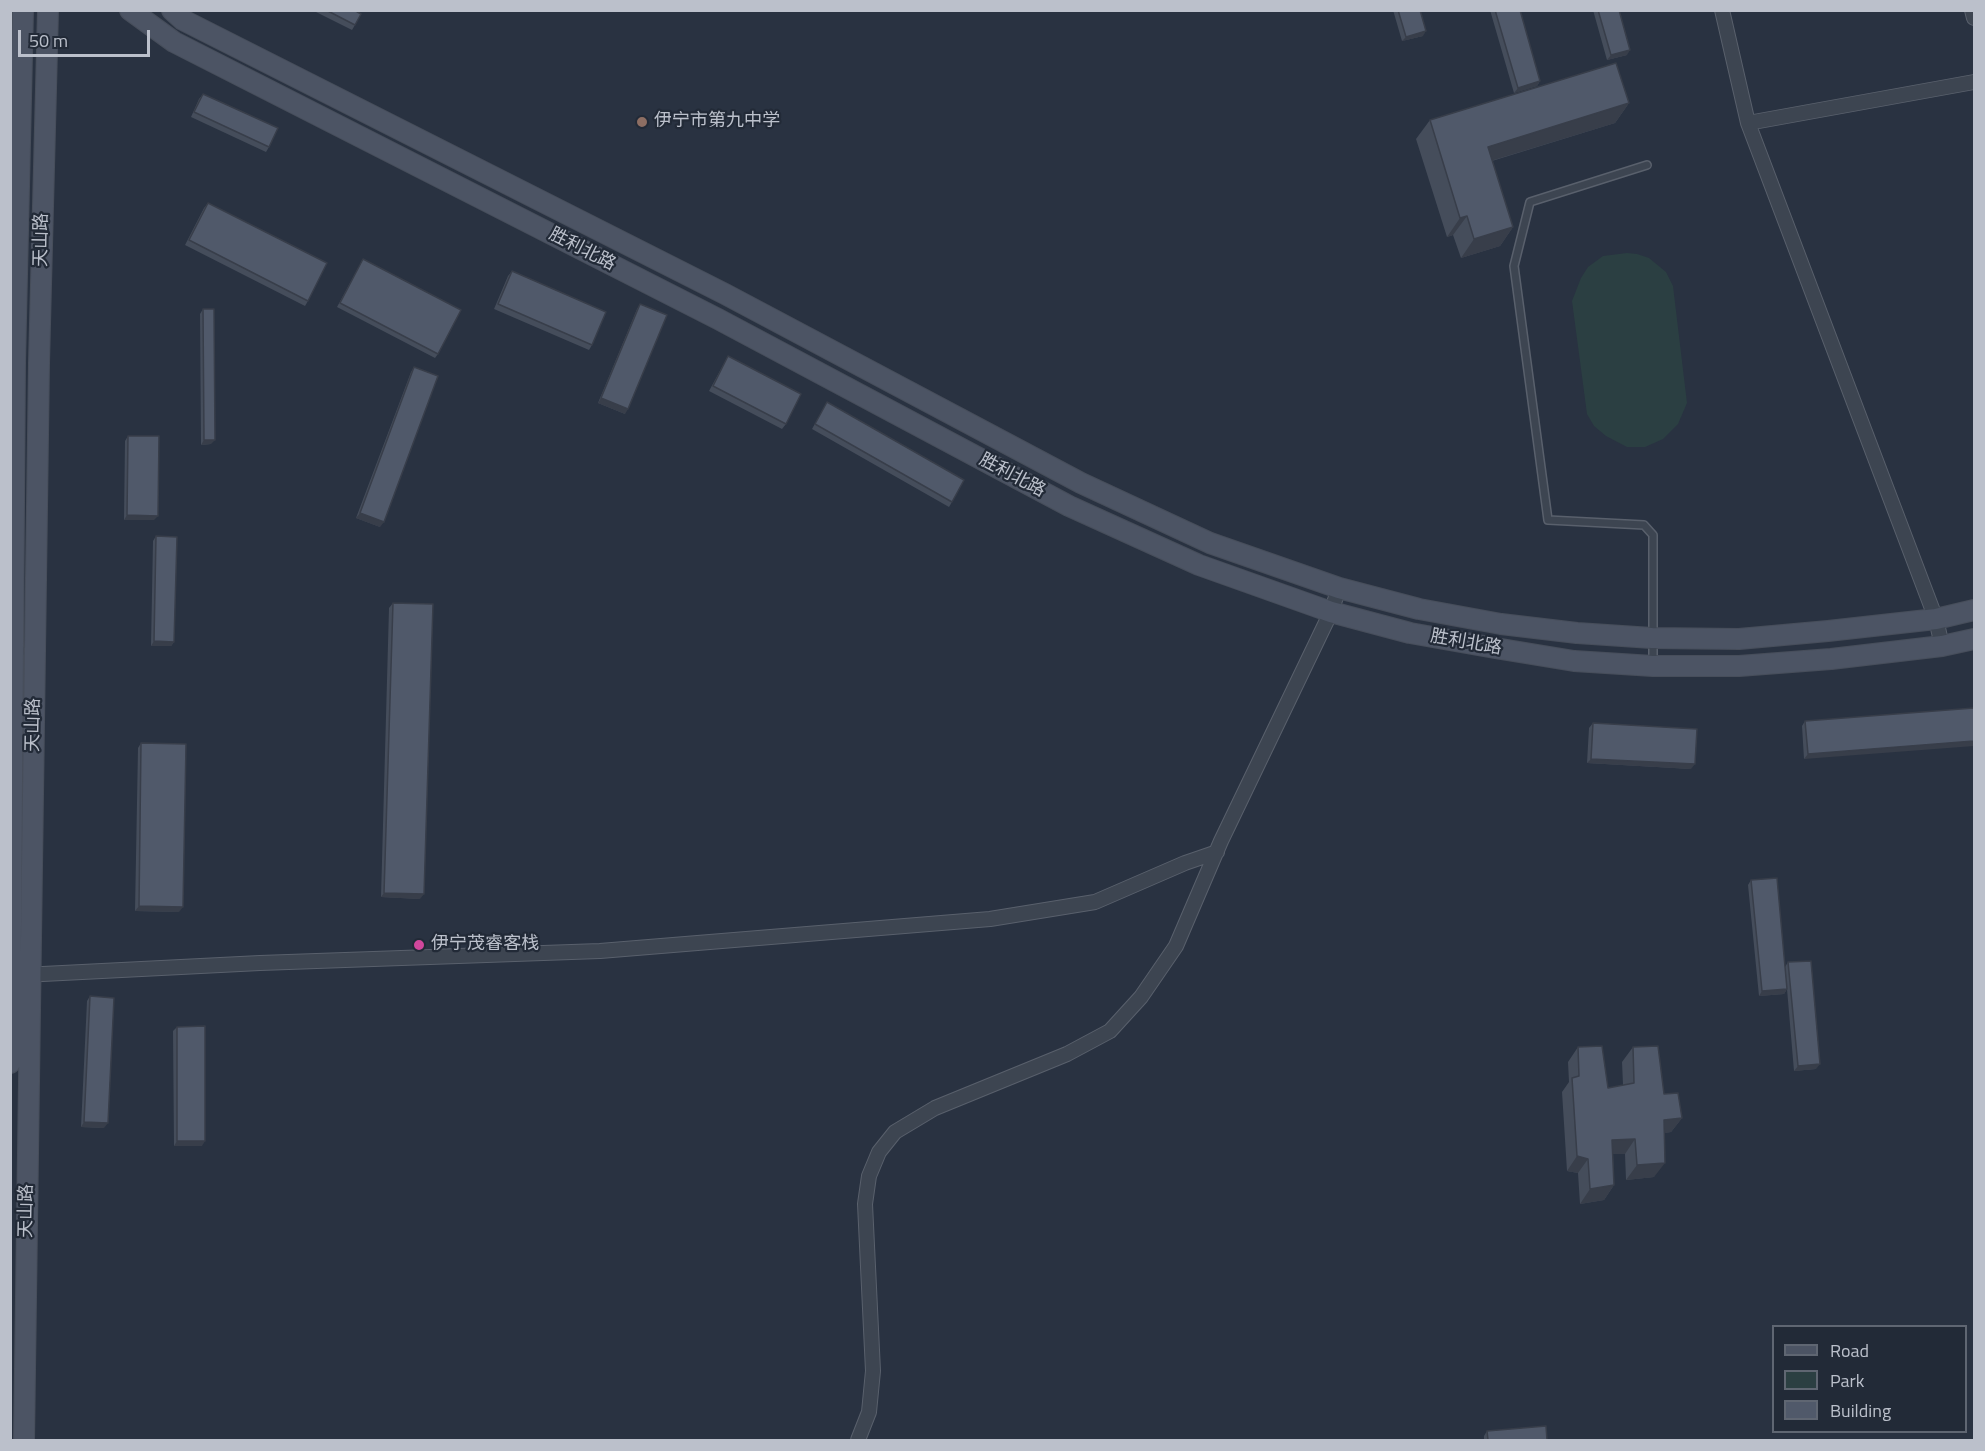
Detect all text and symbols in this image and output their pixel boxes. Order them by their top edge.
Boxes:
scale bar [21,18,153,56]
text: 50 m [29,27,68,54]
place label: 伊宁市第九中学 [654,111,780,133]
marker: 伊宁市第九中学 [635,115,649,129]
street label: 天山路 [31,213,53,267]
street label: 胜利北路 [545,224,619,276]
street label: 胜利北路 [975,450,1049,502]
street label: 胜利北路 [1429,626,1503,660]
street label: 天山路 [23,698,45,752]
place label: 伊宁茂睿客栈 [431,934,539,956]
marker: 伊宁茂睿客栈 [412,938,426,952]
street label: 天山路 [16,1184,38,1238]
legend [1772,1325,1967,1433]
text: Road [1830,1337,1869,1364]
text: Park [1830,1367,1864,1394]
text: Building [1830,1397,1891,1424]

